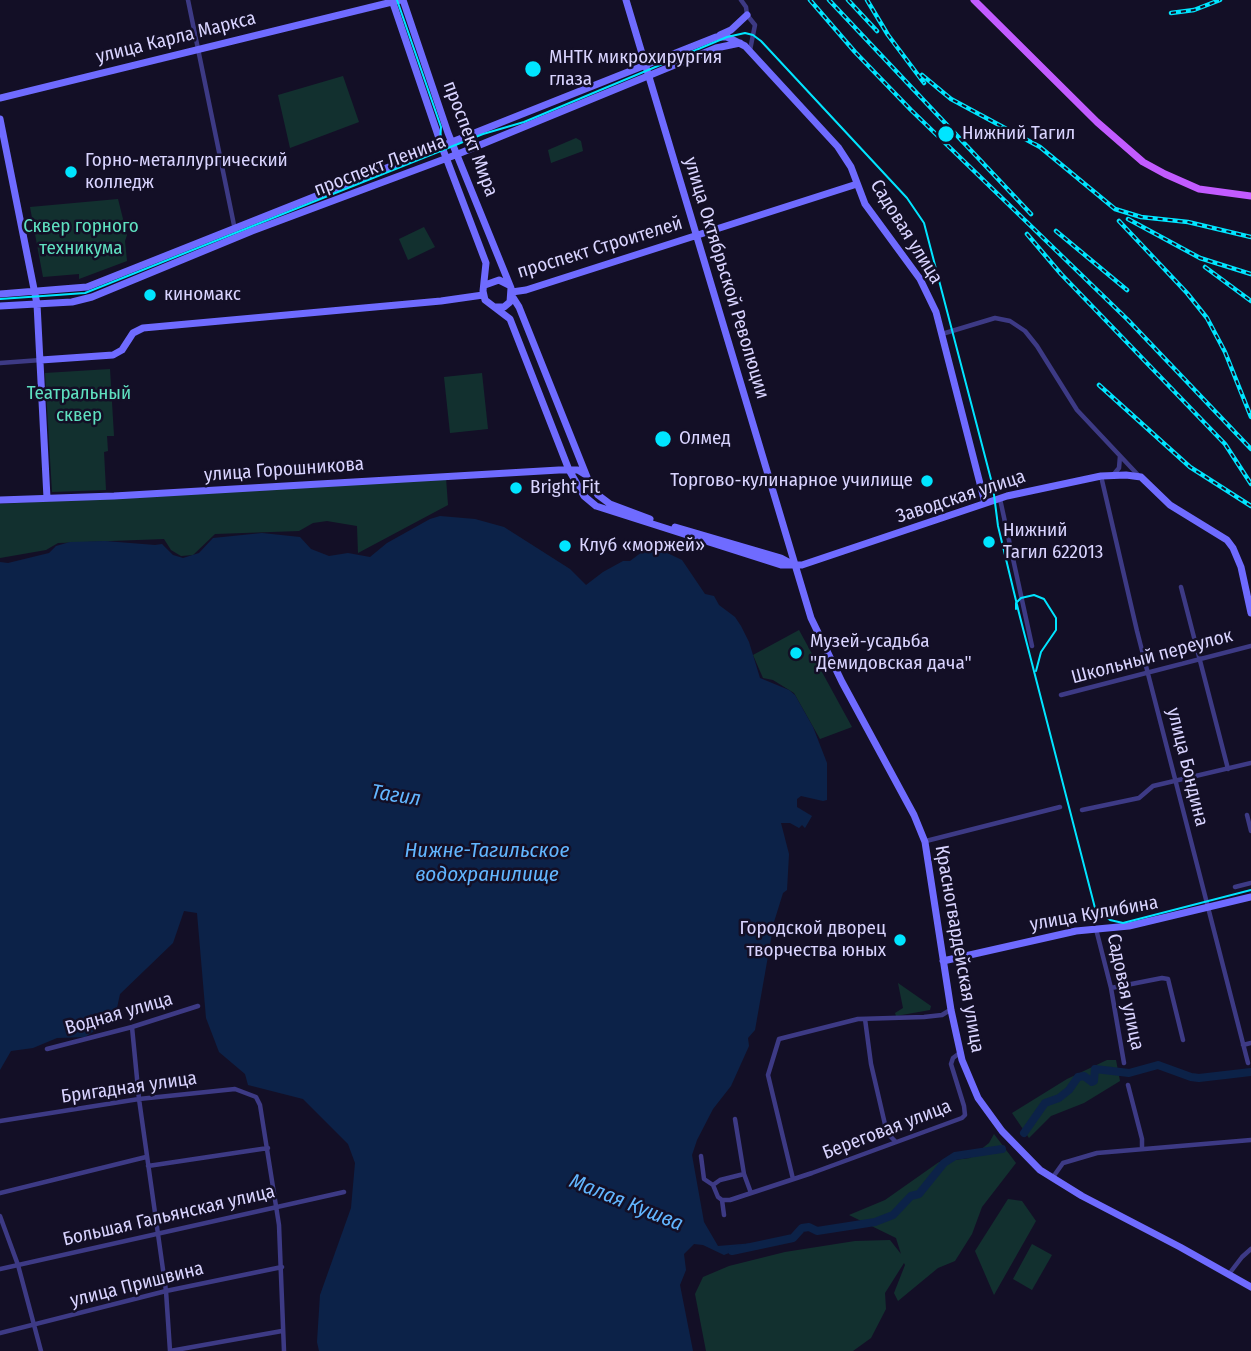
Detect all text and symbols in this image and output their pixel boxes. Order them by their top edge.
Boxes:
street label: улица Карла Маркса [94,7,258,69]
place label: МНТК микрохирургия глаза [549,47,722,91]
marker: МНТК микрохирургия глаза [523,59,543,79]
street label: проспект Мира [438,78,502,200]
place label: Нижний Тагил [962,123,1075,145]
marker: Нижний Тагил [936,124,956,144]
street label: проспект Ленина [311,130,449,202]
place label: Горно-металлургический колледж [85,150,288,194]
street label: улица Октябрьской Революции [678,154,774,402]
marker: Горно-металлургический колледж [63,164,79,180]
street label: Садовая улица [865,176,947,288]
street label: проспект Строителей [515,212,685,284]
park label: Сквер горного техникума [23,216,139,260]
place label: киномакс [164,284,241,306]
marker: киномакс [142,287,158,303]
park label: Театральный сквер [27,383,131,427]
place label: Олмед [679,428,731,450]
marker: Олмед [653,429,673,449]
street label: улица Горошникова [203,453,365,487]
street label: Заводская улица [893,465,1029,529]
place label: Торгово-кулинарное училище [670,470,913,492]
marker: Торгово-кулинарное училище [919,473,935,489]
place label: Bright Fit [530,477,600,499]
marker: Bright Fit [508,480,524,496]
place label: Нижний Тагил 622013 [1003,520,1103,564]
marker: Нижний Тагил 622013 [981,534,997,550]
place label: Клуб «моржей» [579,535,705,557]
marker: Клуб «моржей» [557,538,573,554]
street label: Школьный переулок [1069,625,1235,689]
place label: Музей-усадьба "Демидовская дача" [810,631,972,675]
marker: Музей-усадьба "Демидовская дача" [788,645,804,661]
street label: улица Бондина [1161,705,1213,829]
water label: Тагил [369,780,423,812]
water label: Нижне-Тагильское водохранилище [405,838,569,888]
street label: Красногвардейская улица [930,843,988,1055]
street label: улица Кулибина [1028,892,1160,936]
place label: Городской дворец творчества юных [740,918,886,962]
marker: Городской дворец творчества юных [892,932,908,948]
street label: Садовая улица [1102,932,1148,1052]
street label: Водная улица [63,988,175,1040]
street label: Бригадная улица [60,1067,198,1109]
street label: Береговая улица [819,1095,955,1165]
water label: Малая Кушва [566,1169,686,1237]
street label: Большая Гальянская улица [61,1180,277,1252]
street label: улица Пришвина [68,1257,206,1313]

